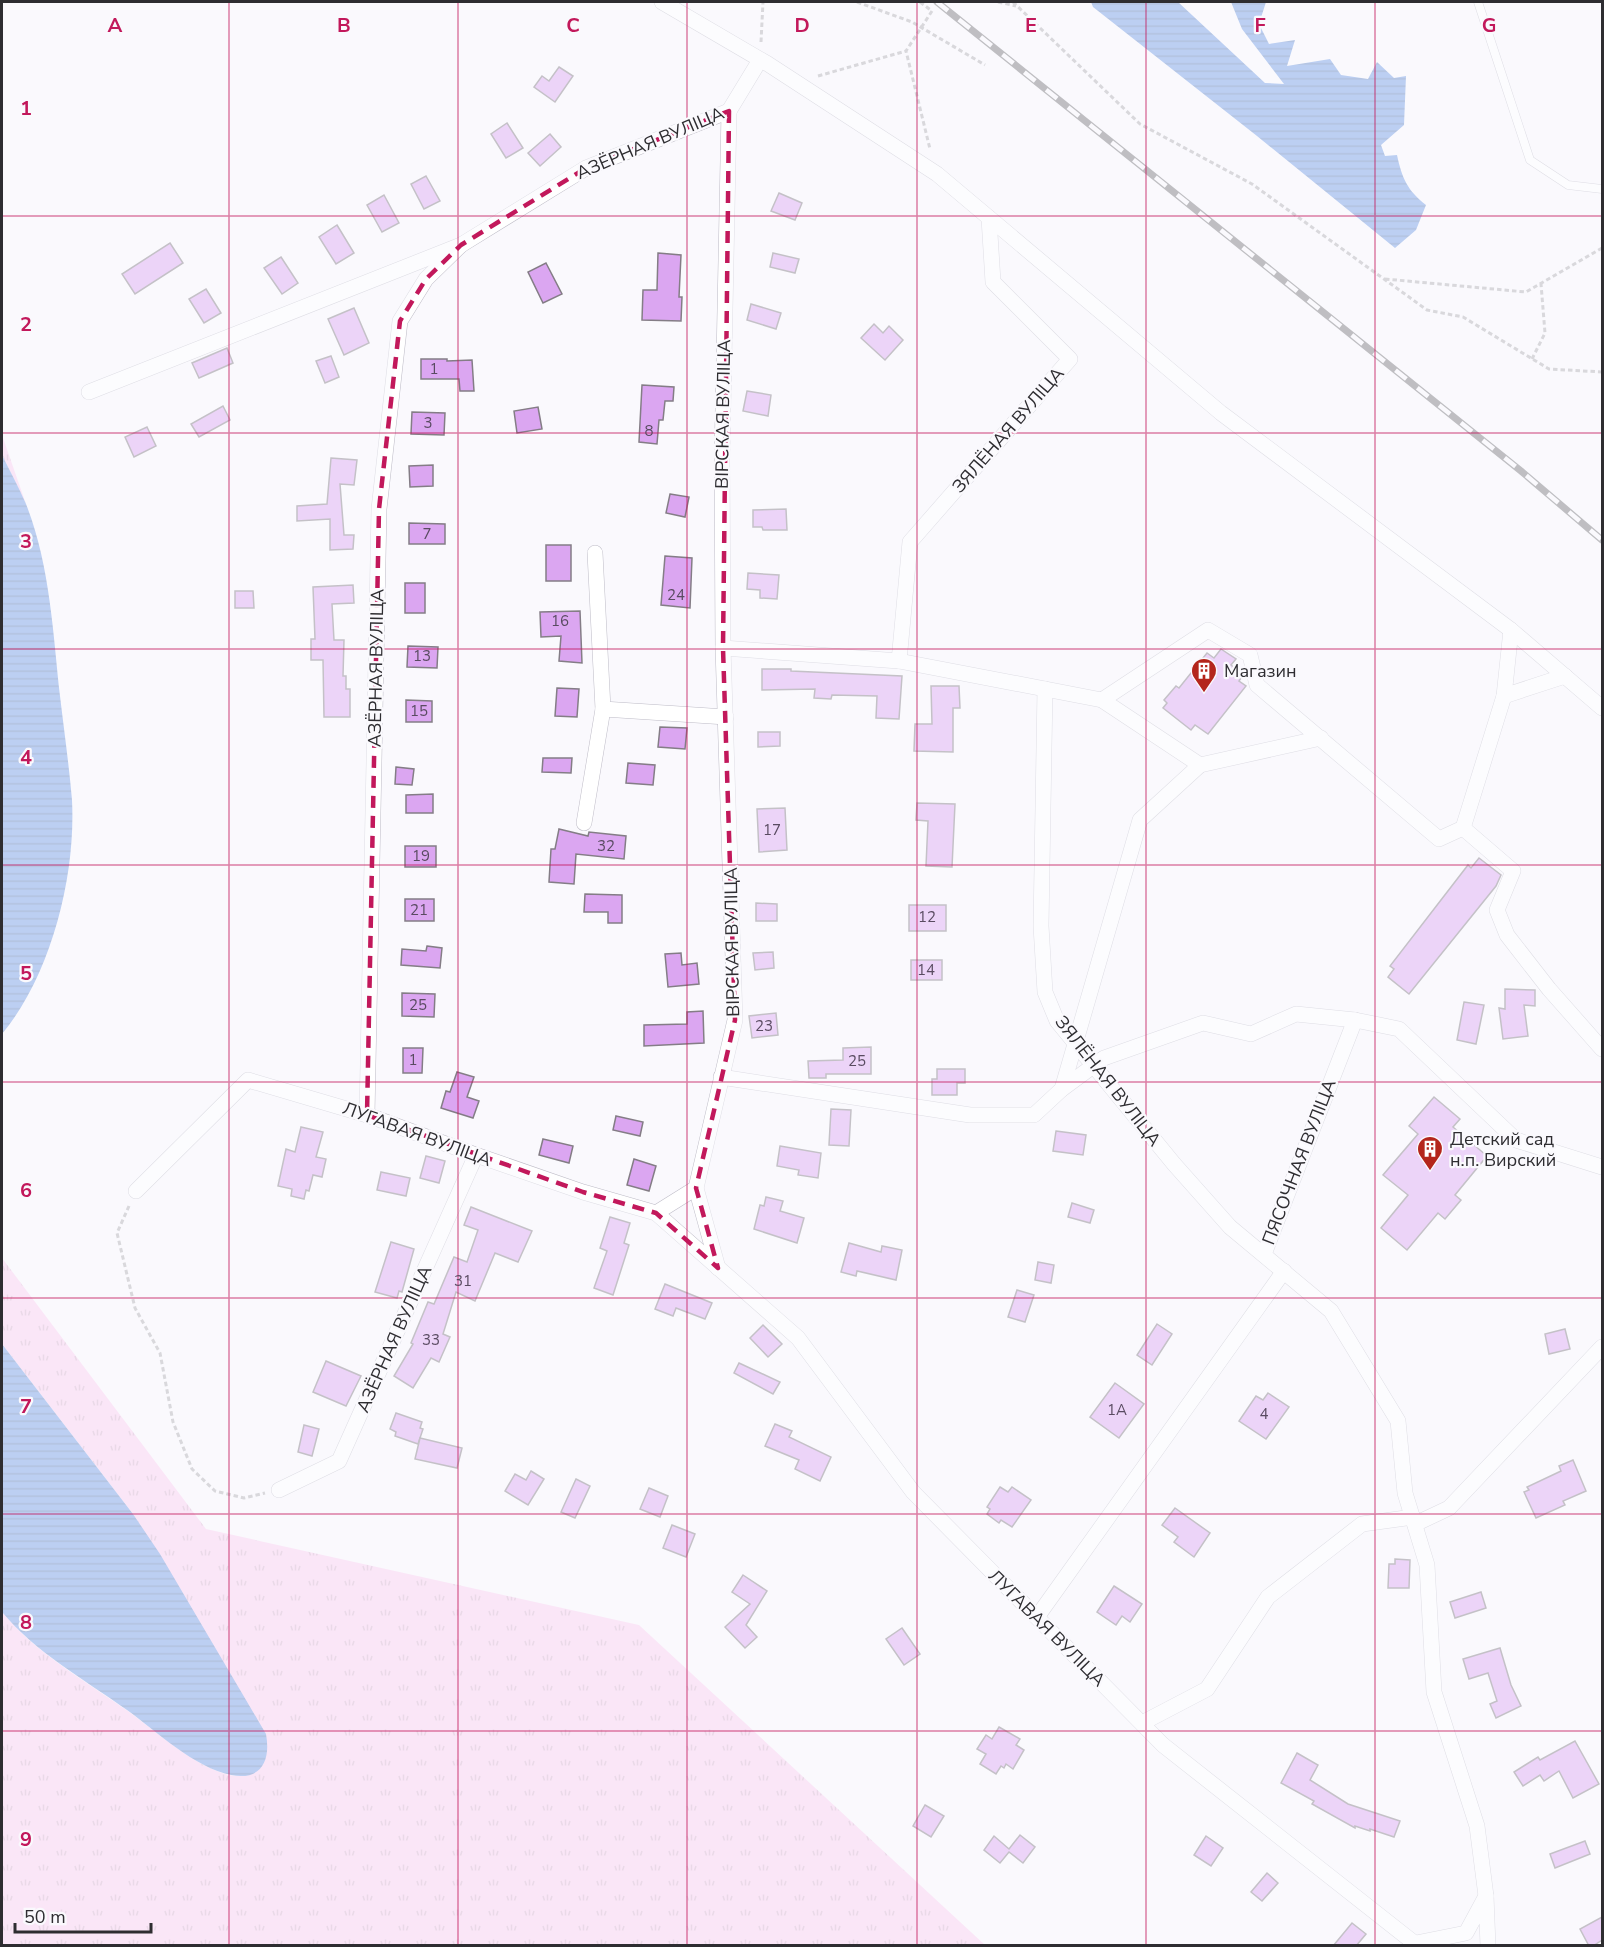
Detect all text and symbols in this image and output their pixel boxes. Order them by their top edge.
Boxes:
text: A [108,12,123,39]
text: B [337,12,351,39]
text: C [566,12,580,39]
text: D [794,12,810,39]
text: E [1025,12,1037,39]
text: F [1254,12,1266,39]
text: G [1482,12,1496,39]
text: 1 [20,95,32,122]
street label: АЗЁРНАЯ ВУЛІЦА [572,101,728,185]
text: 2 [20,311,32,338]
street label: ВІРСКАЯ ВУЛІЦА [710,339,736,489]
house number: 1 [429,359,439,379]
street label: ЗЯЛЁНАЯ ВУЛІЦА [947,362,1069,498]
house number: 3 [423,413,433,433]
house number: 8 [644,421,654,441]
house number: 7 [422,524,432,544]
text: 3 [20,528,32,555]
house number: 24 [667,585,685,605]
street label: АЗЁРНАЯ ВУЛІЦА [363,589,389,747]
house number: 16 [551,611,569,631]
house number: 13 [413,646,431,666]
building icon: Магазин [1189,656,1219,694]
place label: Магазин [1224,659,1297,683]
house number: 15 [410,701,428,721]
text: 4 [20,744,32,771]
house number: 17 [763,820,781,840]
house number: 32 [597,836,615,856]
house number: 19 [412,846,430,866]
street label: ВІРСКАЯ ВУЛІЦА [719,867,745,1017]
house number: 21 [410,900,428,920]
house number: 12 [918,907,936,927]
text: 5 [20,960,32,987]
house number: 14 [917,960,935,980]
house number: 25 [409,995,427,1015]
street label: ЗЯЛЁНАЯ ВУЛІЦА [1049,1011,1167,1151]
house number: 23 [755,1016,773,1036]
house number: 1 [408,1050,418,1070]
house number: 25 [848,1051,866,1071]
street label: ПЯСОЧНАЯ ВУЛІЦА [1256,1076,1342,1248]
street label: ЛУГАВАЯ ВУЛІЦА [339,1096,495,1172]
place label: Детский сад н.п. Вирский [1450,1127,1556,1172]
building icon: Детский сад н.п. Вирский [1415,1134,1445,1172]
text: 6 [20,1177,32,1204]
street label: АЗЁРНАЯ ВУЛІЦА [351,1262,437,1416]
house number: 31 [454,1271,472,1291]
house number: 33 [422,1330,440,1350]
text: 7 [20,1393,32,1420]
house number: 1А [1107,1400,1127,1420]
house number: 4 [1259,1404,1269,1424]
street label: ЛУГАВАЯ ВУЛІЦА [983,1564,1111,1692]
text: 8 [20,1609,32,1636]
text: 9 [20,1826,32,1853]
scale bar [15,1896,152,1934]
text: 50 m [24,1905,66,1929]

